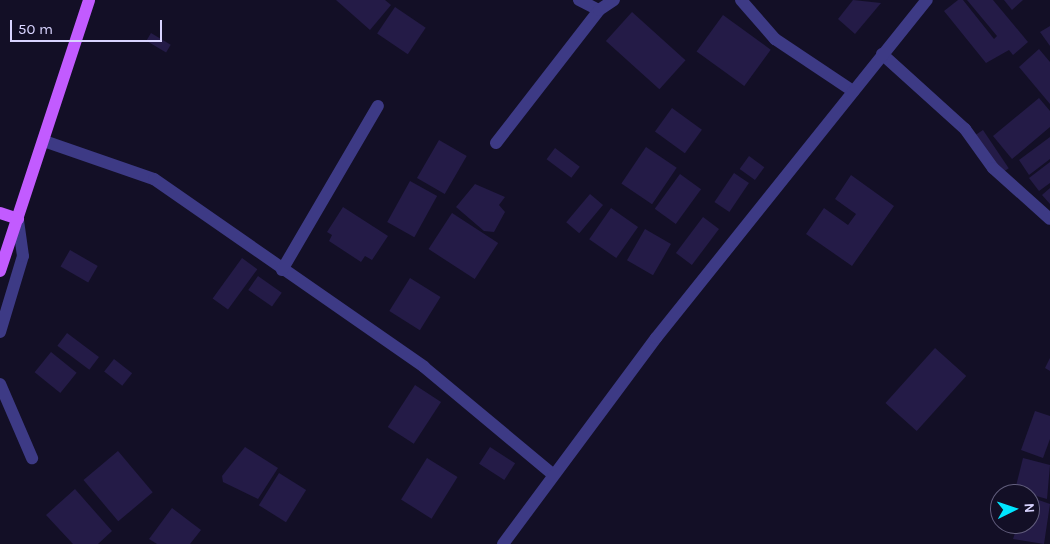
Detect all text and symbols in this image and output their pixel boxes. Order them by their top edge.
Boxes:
scale bar [12,10,165,42]
text: 50 m [18,20,53,38]
north arrow [990,484,1040,534]
text: N [1021,502,1038,514]

